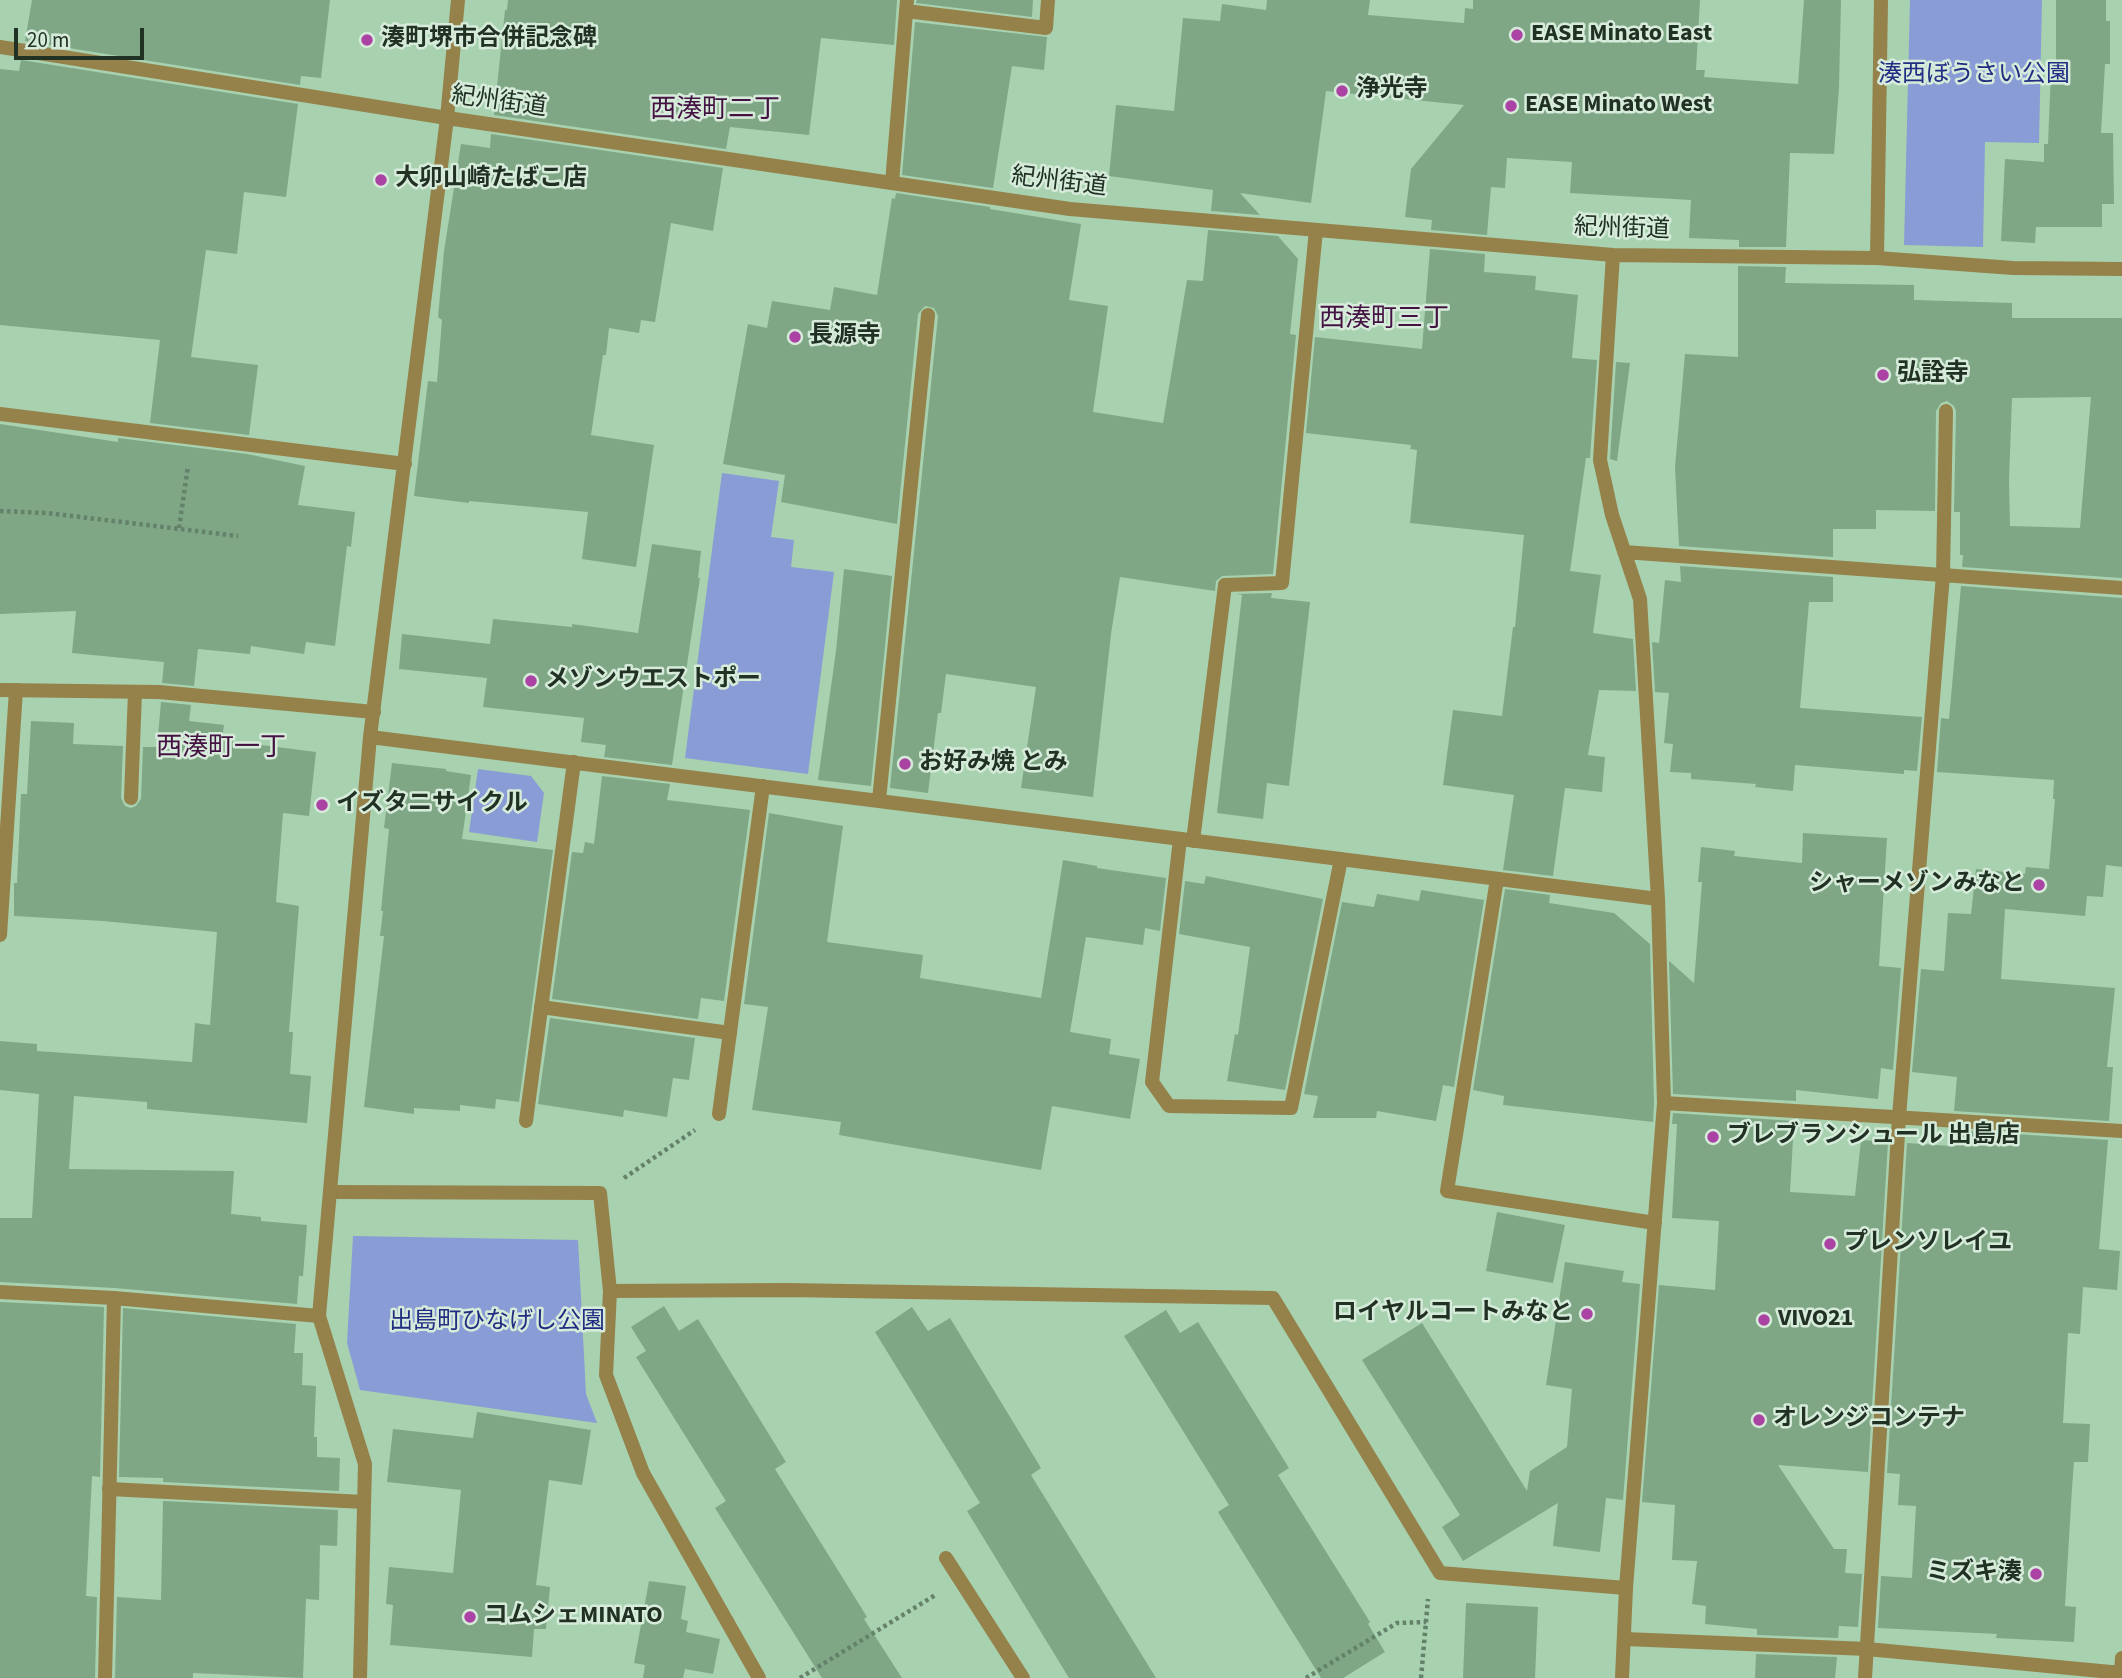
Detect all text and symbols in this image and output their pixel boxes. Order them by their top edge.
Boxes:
scale bar [18,14,147,58]
place label: EASE Minato East [1531,21,1712,49]
text: 20 m [27,25,69,55]
place label: 湊町堺市合併記念碑 [381,26,597,54]
marker: EASE Minato East [1509,27,1525,43]
marker: 湊町堺市合併記念碑 [359,32,375,48]
park label: 湊西ぼうさい公園 [1878,62,2070,90]
place label: 浄光寺 [1356,77,1428,105]
street label: 紀州街道 [449,82,549,124]
marker: 浄光寺 [1334,83,1350,99]
place label: EASE Minato West [1525,92,1712,120]
district label: 西湊町二丁 [650,95,780,127]
marker: EASE Minato West [1503,98,1519,114]
street label: 紀州街道 [1010,163,1108,203]
place label: 大卯山崎たばこ店 [395,166,587,194]
marker: 大卯山崎たばこ店 [373,172,389,188]
street label: 紀州街道 [1574,214,1670,246]
district label: 西湊町三丁 [1319,304,1449,336]
place label: 長源寺 [809,323,881,351]
marker: 長源寺 [787,329,803,345]
place label: 弘詮寺 [1897,361,1969,389]
marker: 弘詮寺 [1875,367,1891,383]
place label: メゾンウエストポー [545,667,761,695]
marker: メゾンウエストポー [523,673,539,689]
district label: 西湊町一丁 [156,733,286,765]
place label: お好み焼 とみ [919,750,1068,778]
marker: お好み焼 とみ [897,756,913,772]
place label: イズタニサイクル [336,791,528,819]
marker: イズタニサイクル [314,797,330,813]
place label: シャーメゾンみなと [1809,871,2025,899]
marker: シャーメゾンみなと [2031,877,2047,893]
place label: ブレブランシュール 出島店 [1727,1123,2020,1151]
marker: ブレブランシュール 出島店 [1705,1129,1721,1145]
place label: プレンソレイユ [1844,1230,2012,1258]
marker: プレンソレイユ [1822,1236,1838,1252]
place label: ロイヤルコートみなと [1333,1300,1573,1328]
marker: ロイヤルコートみなと [1579,1306,1595,1322]
place label: VIVO21 [1778,1306,1853,1334]
park label: 出島町ひなげし公園 [389,1309,605,1337]
marker: VIVO21 [1756,1312,1772,1328]
place label: オレンジコンテナ [1773,1406,1965,1434]
marker: オレンジコンテナ [1751,1412,1767,1428]
place label: ミズキ湊 [1926,1560,2022,1588]
marker: ミズキ湊 [2028,1566,2044,1582]
place label: コムシェMINATO [484,1603,663,1631]
marker: コムシェMINATO [462,1609,478,1625]

